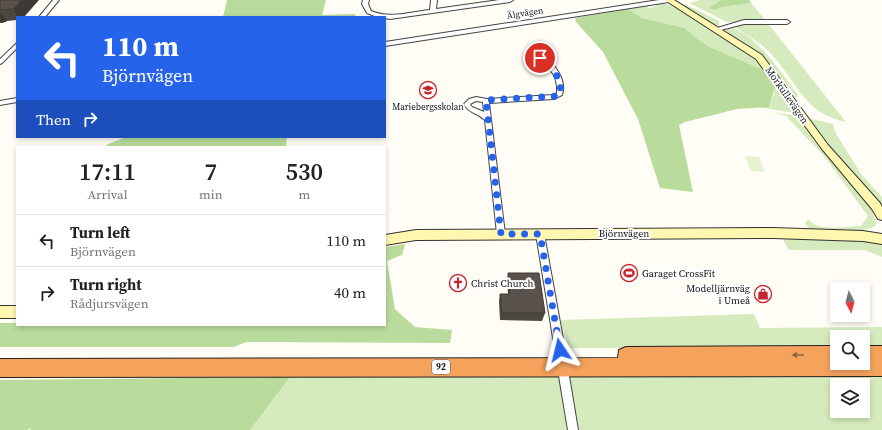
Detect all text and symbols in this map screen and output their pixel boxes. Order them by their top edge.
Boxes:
street label: Älgvägen [506,4,545,22]
text: 110 m [102,27,179,65]
icon: left [36,32,88,84]
pin [523,41,557,75]
icon: arrive [529,47,551,69]
text: Björnvägen [102,63,193,88]
street label: Morkullevägen [763,64,811,126]
school or university icon: Mariebergsskolan [418,80,438,100]
place label: Mariebergsskolan [392,101,464,113]
icon: right [79,108,101,130]
text: Then [36,109,71,130]
text: 17:11 [79,155,136,188]
text: 7 [205,155,217,188]
text: 530 [286,155,323,188]
text: Arrival [87,186,128,203]
text: min [199,186,223,203]
text: m [298,186,310,203]
text: Turn left [70,222,130,243]
street label: Björnvägen [599,227,649,240]
icon: left [36,230,58,252]
text: 110 m [326,230,366,251]
text: Björnvägen [70,243,136,260]
sports icon: Garaget CrossFit [619,263,639,283]
place label: Garaget CrossFit [642,267,716,280]
church icon: Christ Church [448,273,468,293]
text: Turn right [70,274,142,295]
place label: Christ Church [471,277,533,290]
icon: right [36,282,58,304]
text: 40 m [334,282,366,303]
place label: Modelljärnväg i Umeå [686,282,751,307]
north arrow [830,282,870,322]
map controls [830,282,870,418]
shop icon: Modelljärnväg i Umeå [753,284,773,304]
text: Rådjursvägen [70,295,149,312]
position arrow [539,329,581,371]
button: search [830,330,870,370]
one-way arrow [791,352,804,358]
road number: 92 [432,360,450,374]
button: layers [830,378,870,418]

